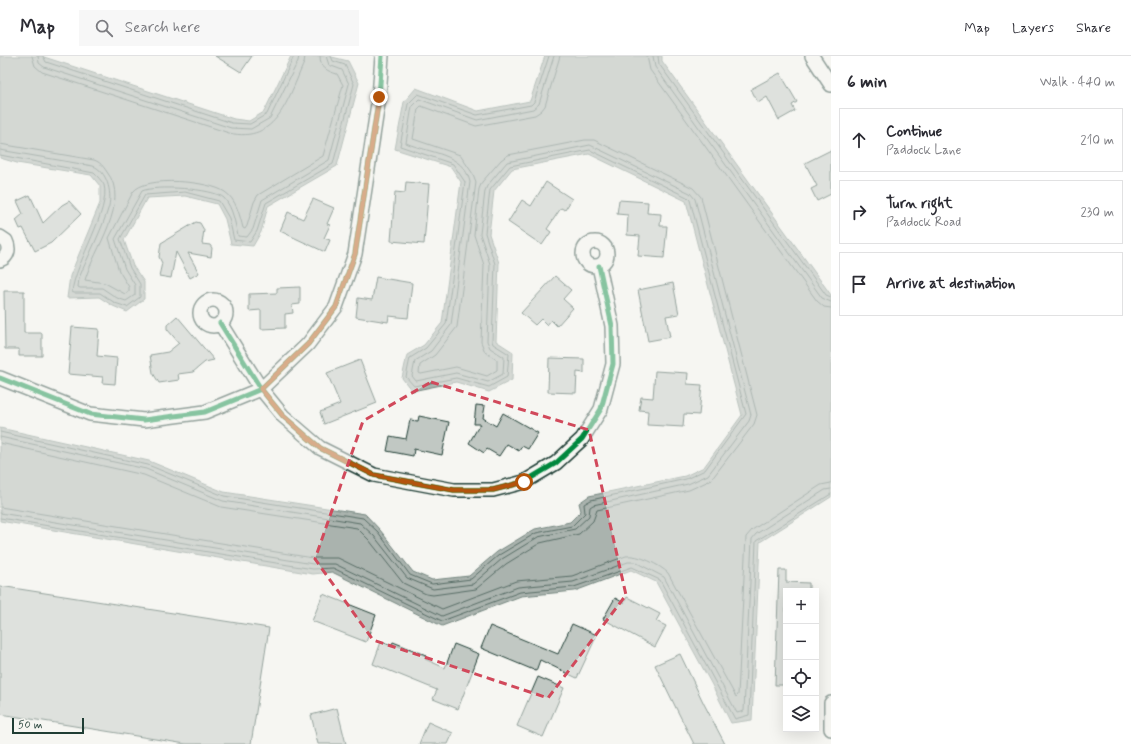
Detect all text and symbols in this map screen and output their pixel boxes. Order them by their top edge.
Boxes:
search box [79,10,359,46]
text: Map [20,15,55,40]
icon: search [93,17,115,39]
text: Search here [125,18,200,38]
text: Map [964,19,990,37]
text: Layers [1012,19,1054,37]
text: Share [1076,19,1111,37]
text: 6 min [847,71,887,93]
text: Walk · 440 m [1040,74,1115,91]
route end [370,88,388,106]
text: Continue [886,122,942,142]
icon: ahead [848,129,870,151]
text: 210 m [1080,132,1114,149]
text: Paddock Lane [886,142,961,159]
text: Turn right [886,194,953,214]
icon: right [848,201,870,223]
text: 230 m [1080,204,1114,221]
text: Paddock Road [886,214,961,231]
icon: arrive [848,273,870,295]
text: Arrive at destination [886,274,1015,294]
route start [515,473,533,491]
map controls [783,588,819,732]
button: + [783,588,819,624]
button: − [783,624,819,660]
button: locate [783,660,819,696]
button: layers [783,696,819,732]
scale bar [12,716,84,735]
text: 50 m [18,718,43,732]

